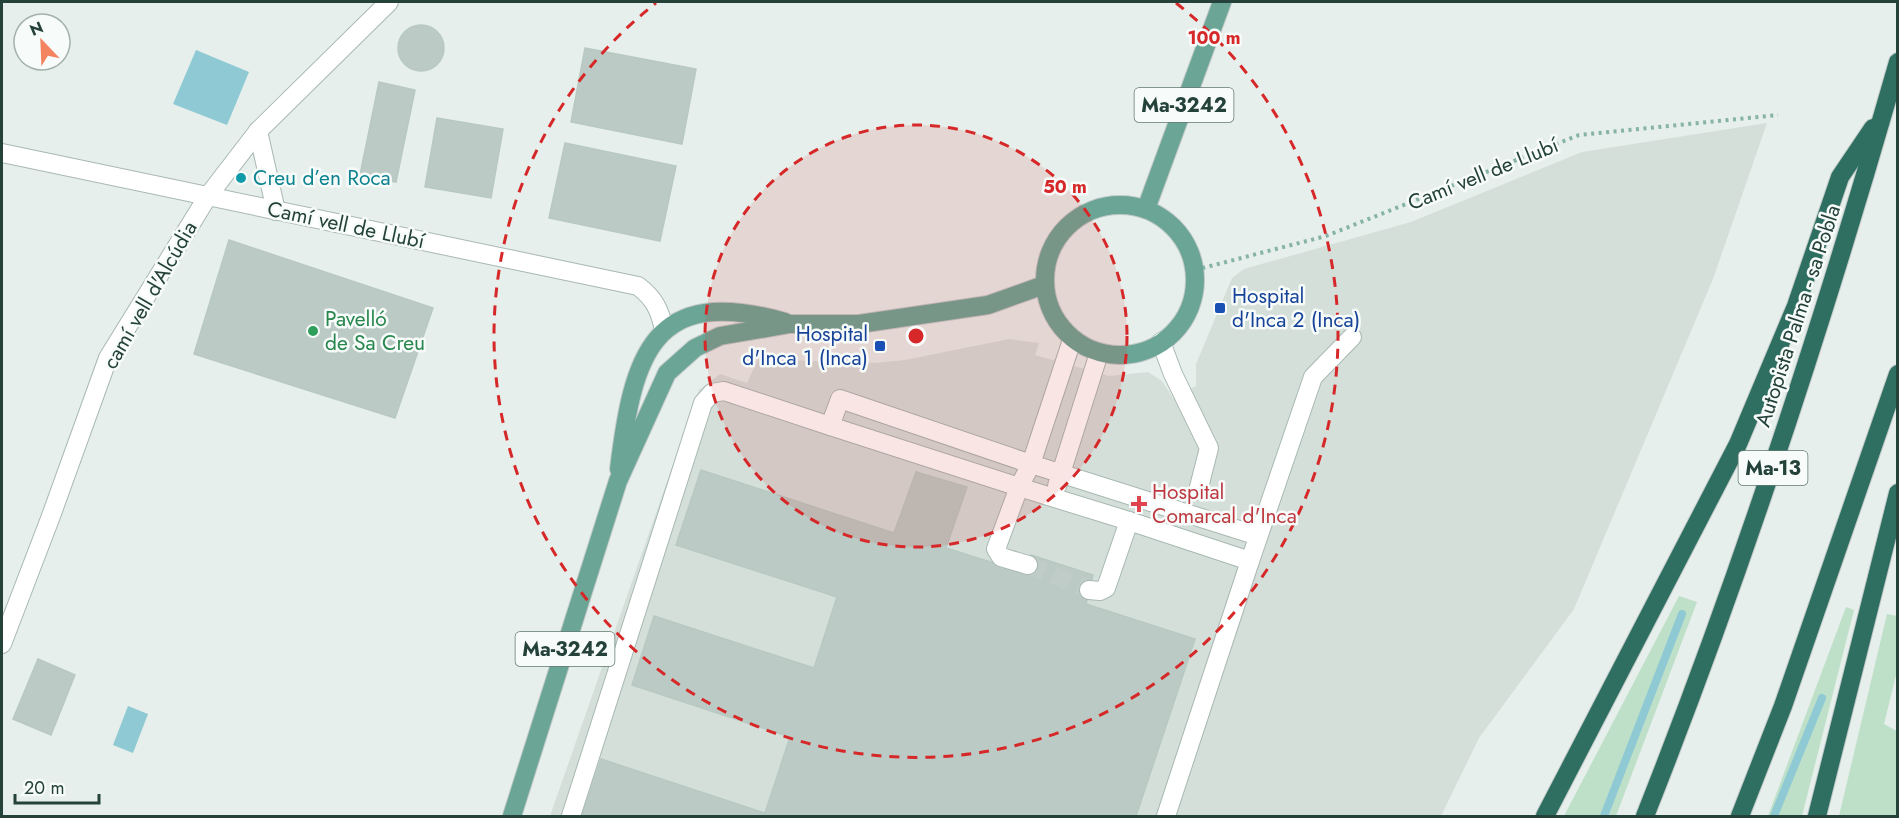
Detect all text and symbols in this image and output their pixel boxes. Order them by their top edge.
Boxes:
north arrow [12,12,72,72]
text: N [26,16,47,42]
text: 100 m [1187,25,1241,51]
road number: Ma-3242 [1134,88,1234,122]
street label: Camí vell de Llubí [1403,130,1564,218]
place label: Creu d’en Roca [253,163,391,193]
marker: Creu d’en Roca [234,171,248,185]
text: 50 m [1043,174,1087,200]
street label: Camí vell de Llubí [265,194,429,257]
street label: Autopista Palma - sa Pobla [1748,201,1848,431]
street label: camí vell d'Alcúdia [95,216,205,374]
place label: Hospital d'Inca 2 (Inca) [1232,281,1360,335]
marker: Hospital d'Inca 2 (Inca) [1213,301,1227,315]
place label: Pavelló de Sa Creu [325,304,425,358]
place label: Hospital d'Inca 1 (Inca) [742,319,868,373]
marker: Pavelló de Sa Creu [306,324,320,338]
centre of rings [906,326,926,346]
marker: Hospital d'Inca 1 (Inca) [873,339,887,353]
road number: Ma-13 [1738,451,1808,485]
place label: Hospital Comarcal d'Inca [1152,477,1297,531]
marker: Hospital Comarcal d'Inca [1130,495,1148,513]
road number: Ma-3242 [516,632,614,666]
scale bar [15,767,99,805]
text: 20 m [24,775,64,801]

